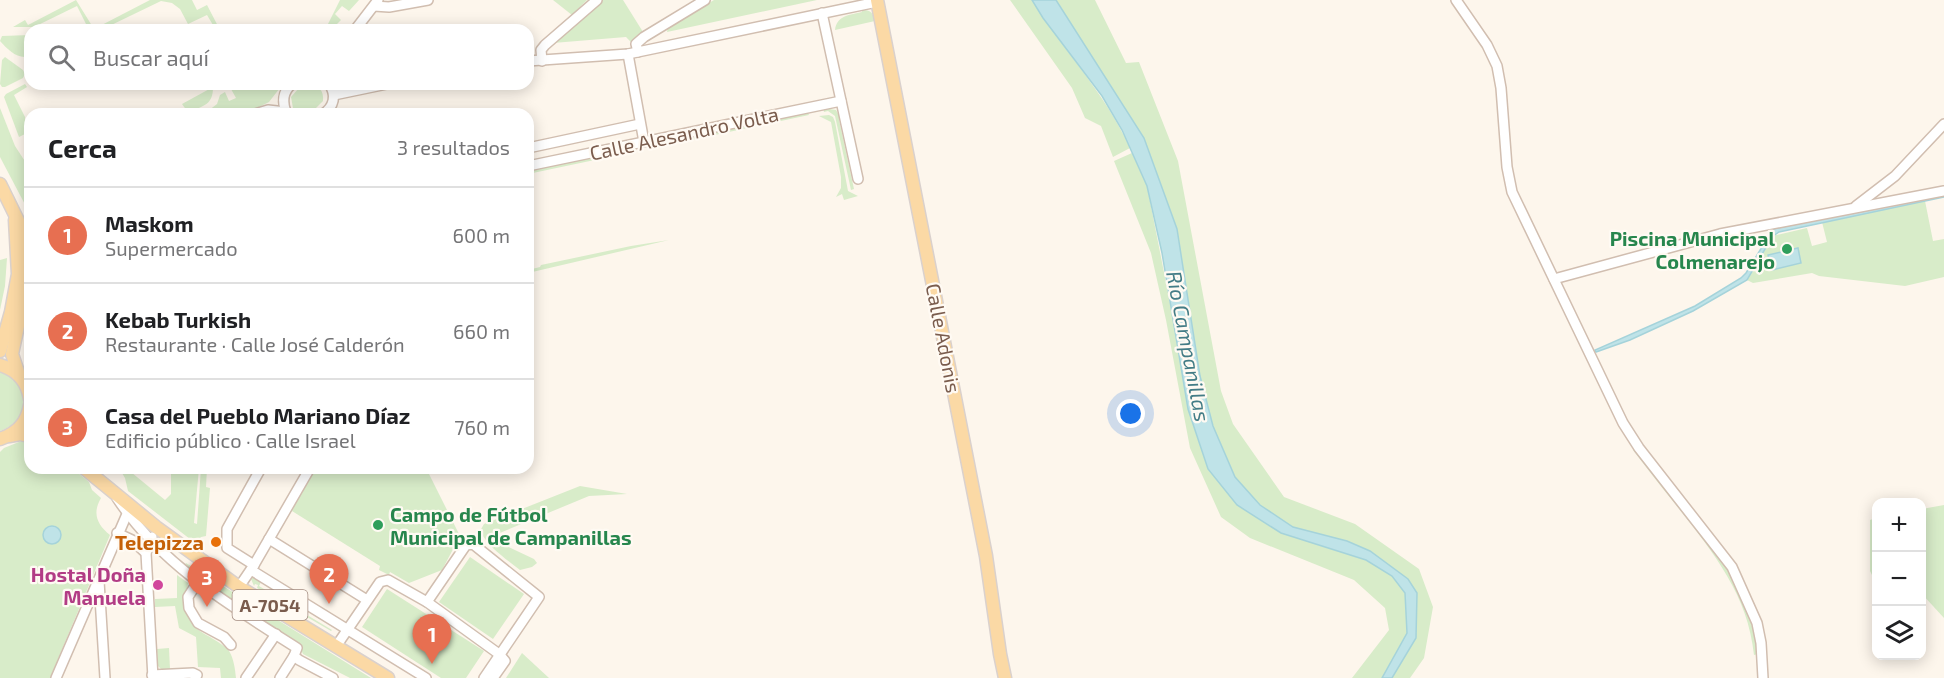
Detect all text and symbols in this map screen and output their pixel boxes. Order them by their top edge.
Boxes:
search box [24,24,534,90]
icon: search [45,41,78,74]
text: Buscar aquí [93,44,209,70]
street label: Calle Alesandro Volta [587,101,781,165]
text: Cerca [48,132,117,163]
text: 3 resultados [397,135,510,159]
text: Maskom [105,210,194,236]
text: 1 [63,223,72,247]
text: 600 m [452,223,510,247]
place label: Piscina Municipal Colmenarejo [1610,226,1775,273]
text: Supermercado [105,236,238,260]
marker: Piscina Municipal Colmenarejo [1780,242,1794,256]
water label: Río Campanillas [1162,268,1216,424]
street label: Calle Adonis [922,281,966,395]
text: Kebab Turkish [105,306,251,332]
text: 2 [62,319,73,343]
text: 660 m [453,319,510,343]
text: Restaurante · Calle José Calderón [105,332,405,356]
your location [1116,399,1145,428]
text: Casa del Pueblo Mariano Díaz [105,402,410,428]
text: 3 [62,415,73,439]
text: 760 m [454,415,510,439]
text: Edificio público · Calle Israel [105,428,356,452]
map controls [1872,498,1926,660]
button: + [1872,498,1926,552]
place label: Campo de Fútbol Municipal de Campanillas [390,502,632,549]
marker: Campo de Fútbol Municipal de Campanillas [371,518,385,532]
place label: Telepizza [115,530,204,554]
marker: Telepizza [209,535,223,549]
button: − [1872,552,1926,606]
pin: 2 [310,554,348,604]
pin: 3 [188,558,226,607]
place label: Hostal Doña Manuela [31,562,146,609]
marker: Hostal Doña Manuela [151,578,165,592]
road number: A-7054 [232,590,308,620]
button: layers [1872,606,1926,660]
pin: 1 [412,614,452,664]

